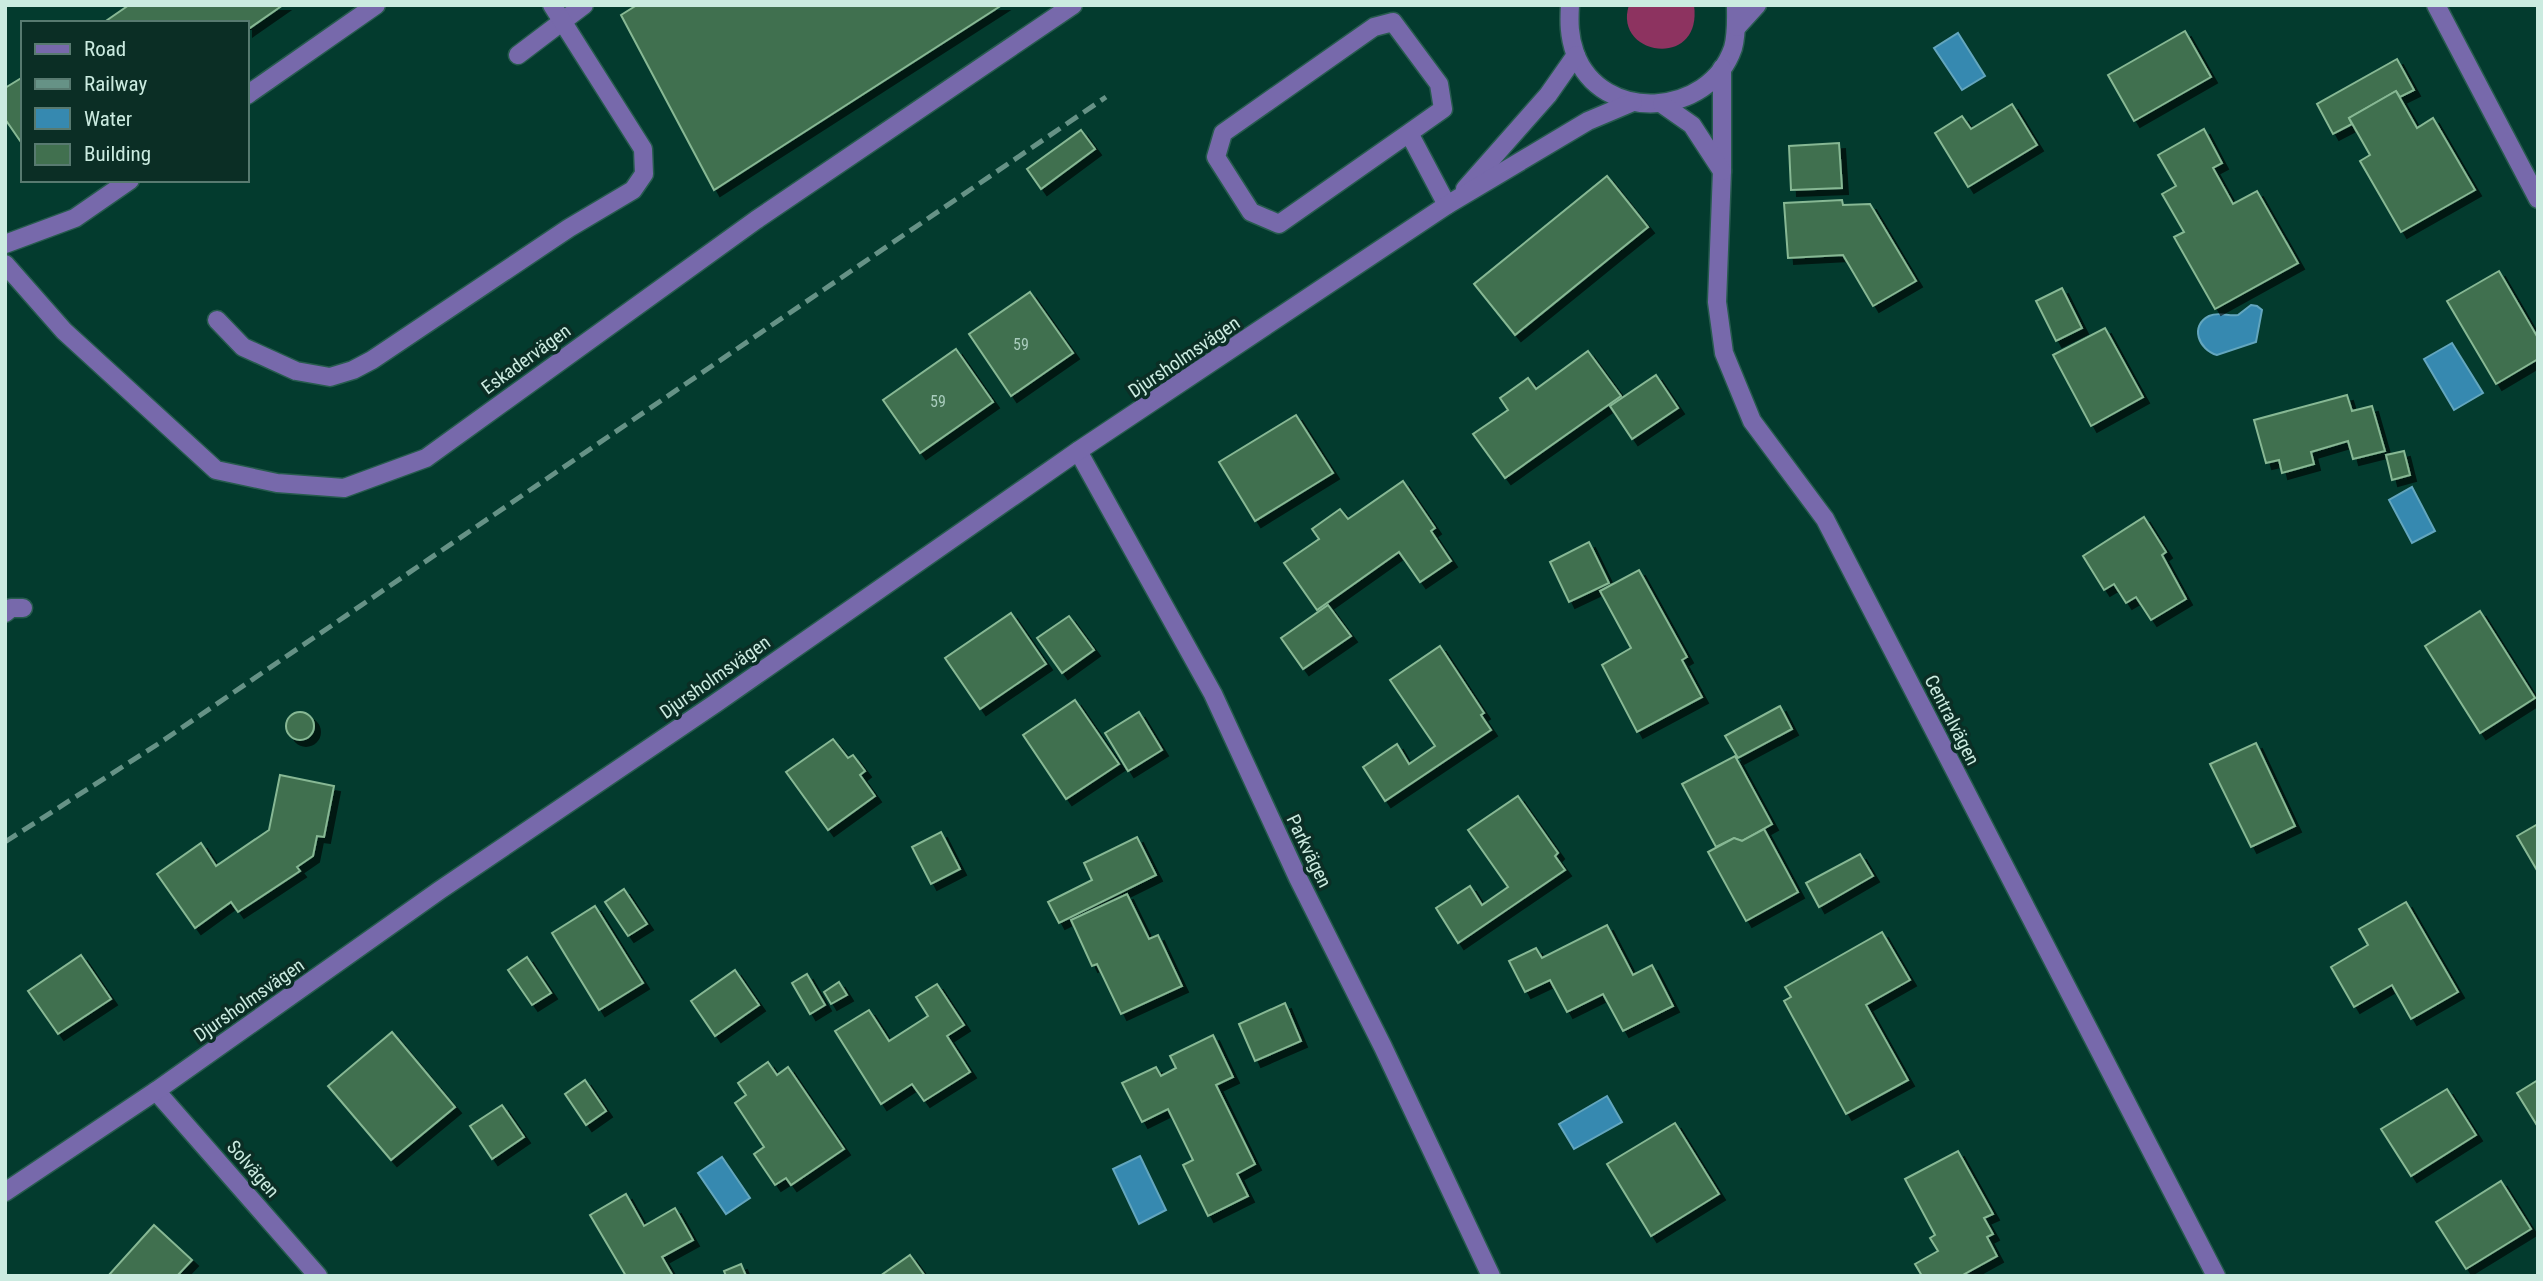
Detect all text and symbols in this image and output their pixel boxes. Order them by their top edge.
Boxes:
legend [21,21,248,182]
text: Road [84,37,126,61]
text: Railway [84,72,147,96]
text: Water [84,107,132,131]
text: Building [84,142,151,166]
street label: Djursholmsvägen [1124,311,1244,403]
street label: Eskadervägen [477,319,575,399]
house number: 59 [1013,335,1029,354]
house number: 59 [930,392,946,411]
street label: Djursholmsvägen [655,630,775,724]
street label: Centralvägen [1920,671,1984,769]
street label: Parkvägen [1281,811,1337,891]
street label: Djursholmsvägen [189,953,309,1047]
street label: Solvägen [222,1136,284,1202]

